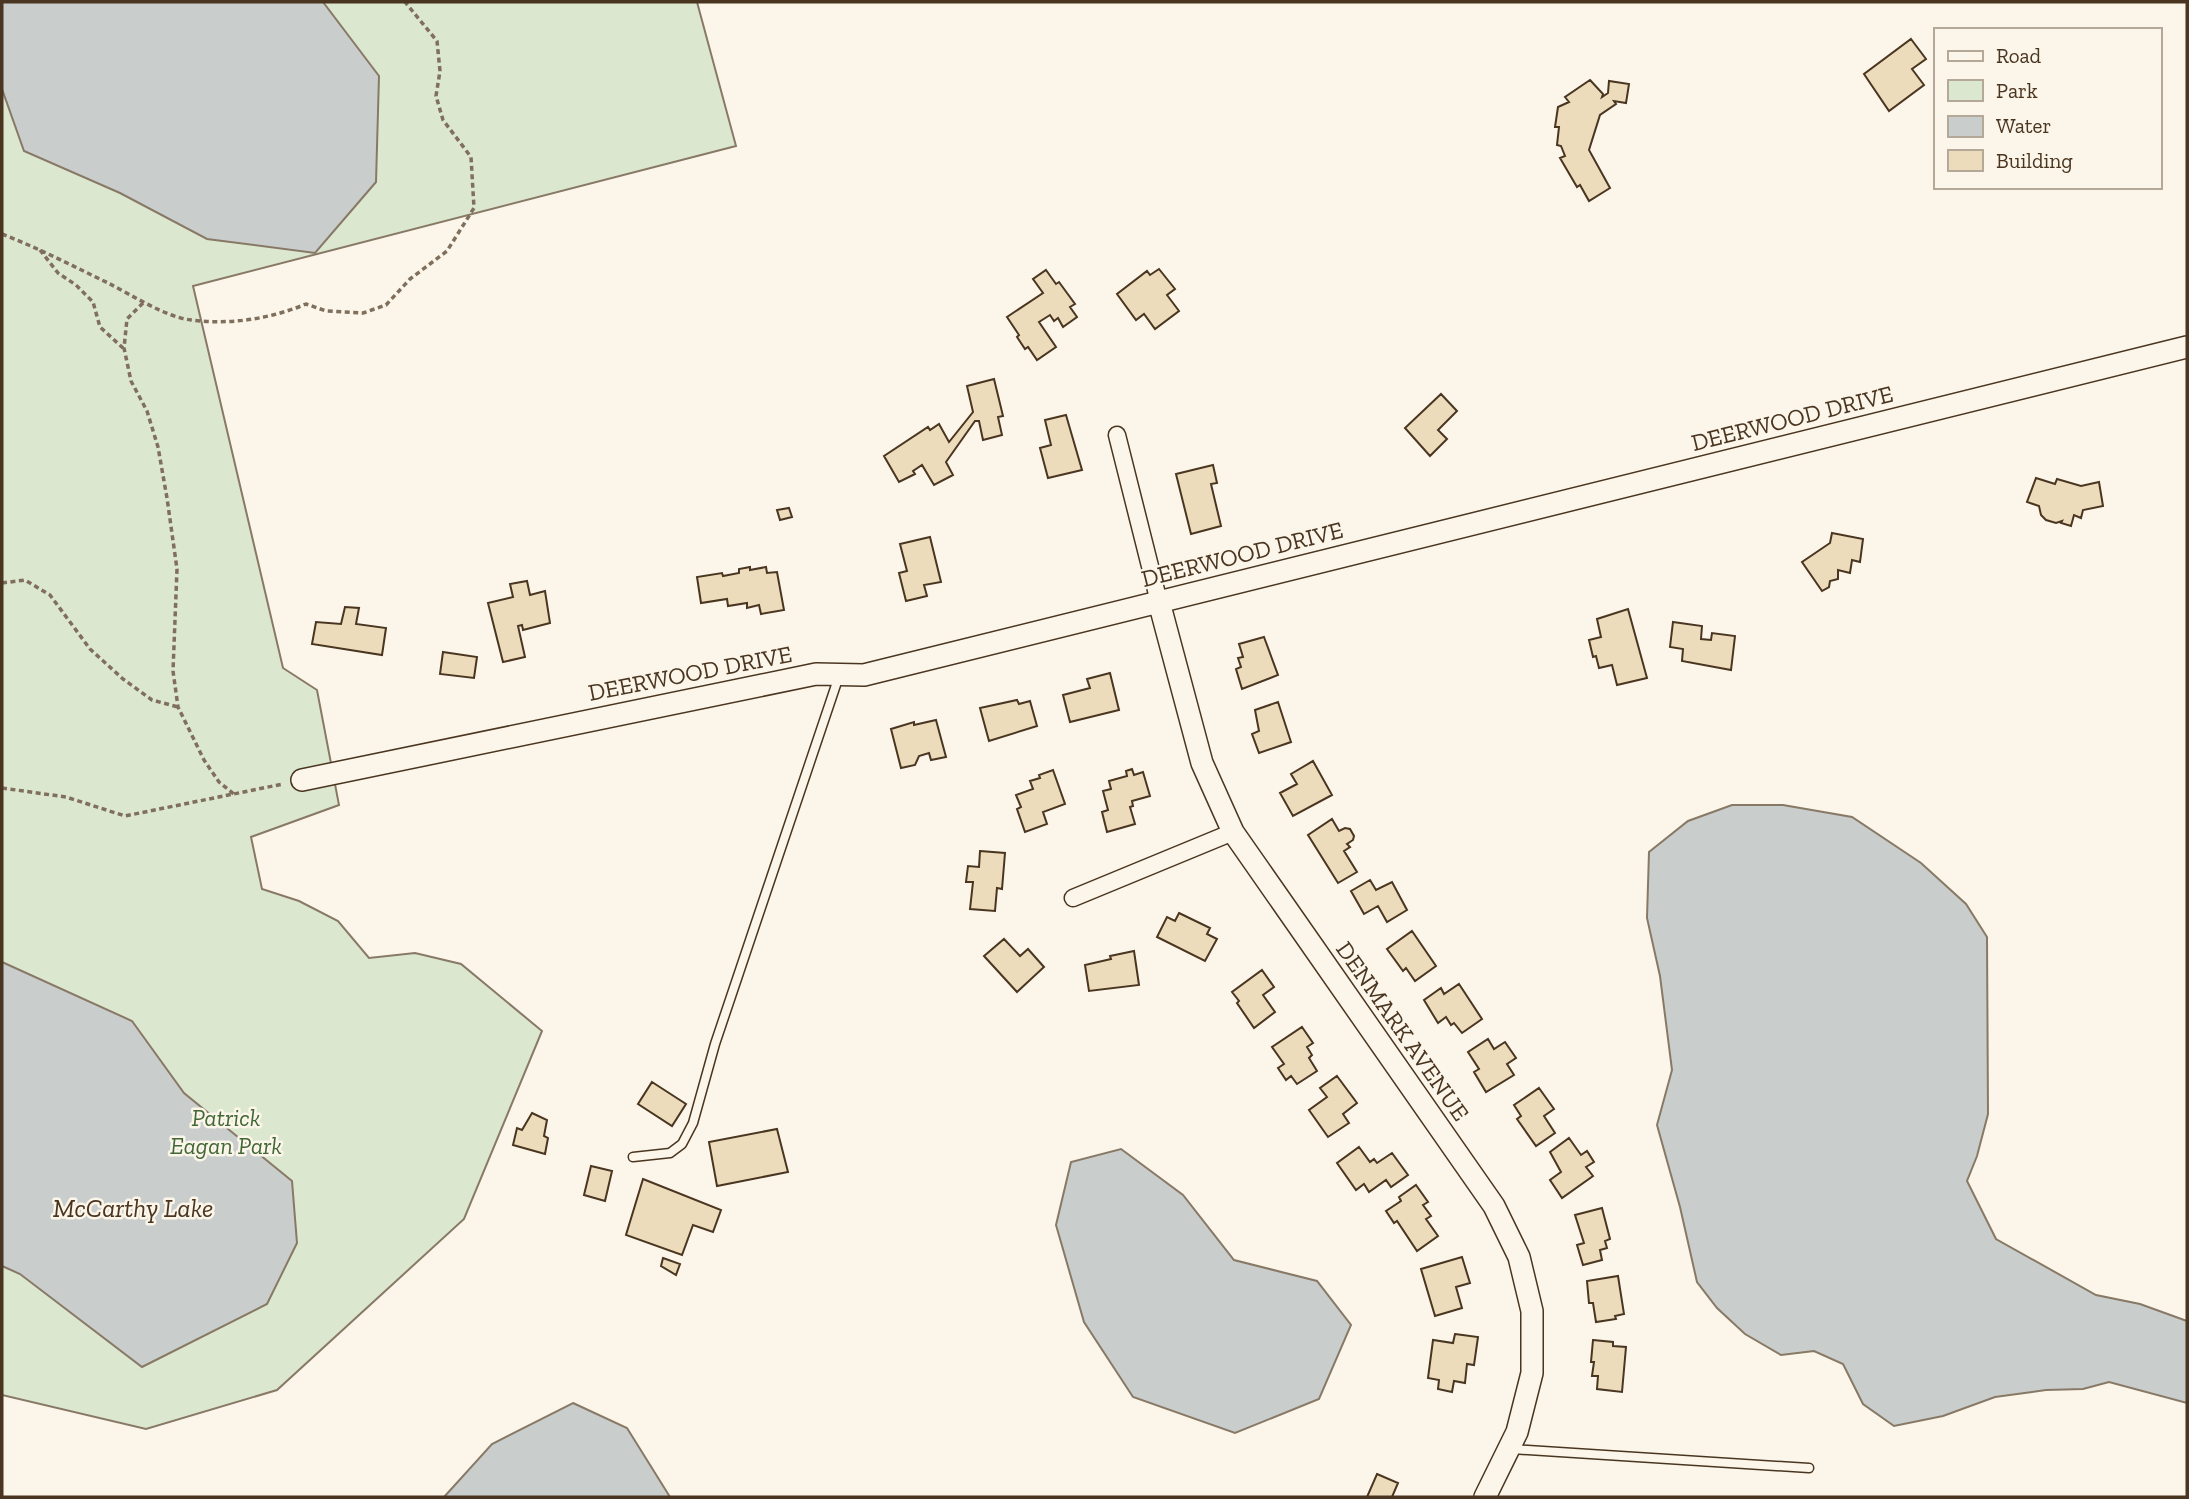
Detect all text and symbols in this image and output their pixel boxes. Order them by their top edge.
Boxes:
legend [1934,28,2161,189]
text: Road [1996,43,2042,68]
text: Park [1996,78,2038,103]
text: Water [1996,113,2051,138]
text: Building [1996,148,2073,173]
street label: DEERWOOD DRIVE [1688,379,1896,457]
street label: DEERWOOD DRIVE [1138,515,1346,593]
street label: DEERWOOD DRIVE [586,639,794,707]
street label: DENMARK AVENUE [1330,936,1476,1126]
park label: Patrick Eagan Park [170,1103,282,1160]
water label: McCarthy Lake [53,1192,213,1224]

